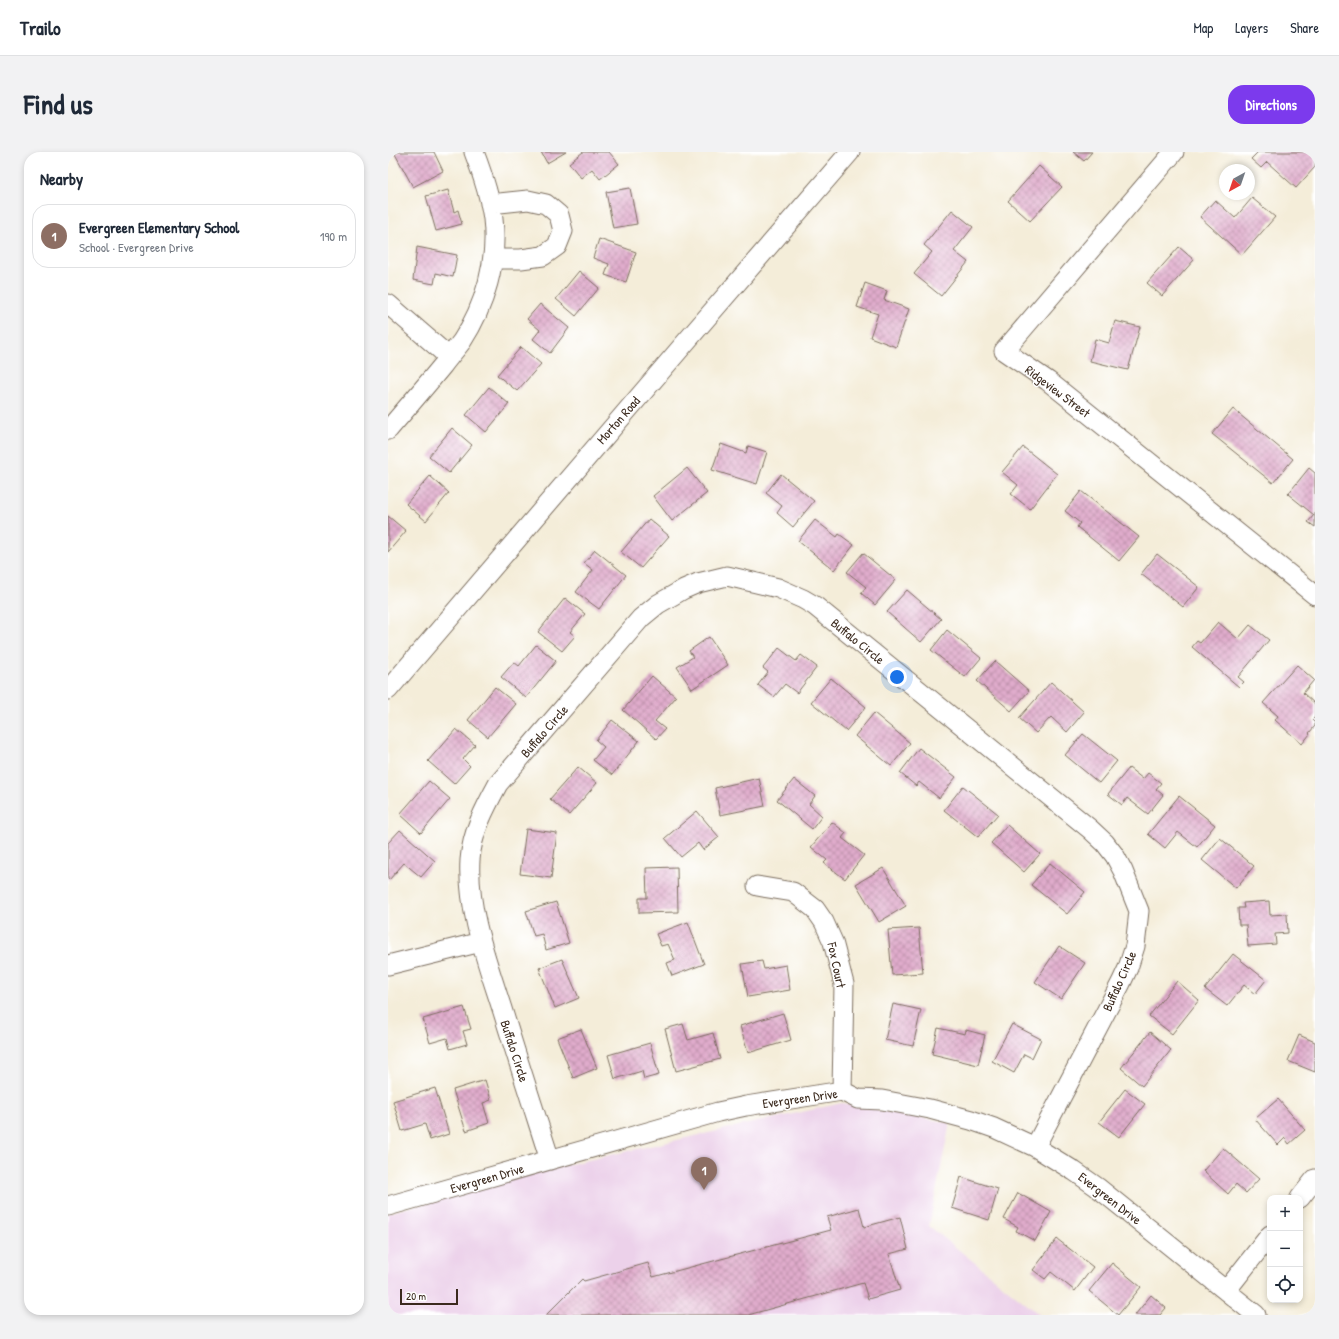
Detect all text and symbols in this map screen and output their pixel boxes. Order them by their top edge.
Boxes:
text: Trailo [20,15,61,41]
text: Map [1193,18,1213,37]
text: Layers [1235,18,1268,37]
text: Share [1290,18,1319,37]
text: Find us [24,85,93,123]
button: Directions [1228,85,1315,124]
north arrow [1219,164,1255,200]
text: Nearby [40,167,83,190]
text: Evergreen Elementary School [79,217,239,238]
text: 1 [52,227,56,245]
text: 190 m [320,227,347,245]
text: School · Evergreen Drive [79,238,194,256]
street label: Ridgeview Street [1022,361,1095,422]
street label: Morton Road [592,392,644,448]
street label: Buffalo Circle [827,614,889,668]
your location [887,667,907,687]
street label: Buffalo Circle [516,701,572,761]
street label: Fox Court [823,940,851,990]
street label: Buffalo Circle [1098,948,1140,1014]
street label: Buffalo Circle [497,1018,533,1084]
street label: Evergreen Drive [761,1084,839,1112]
pin: 1 [691,1157,717,1190]
street label: Evergreen Drive [448,1159,526,1197]
street label: Evergreen Drive [1075,1168,1145,1228]
map controls [1267,1195,1303,1303]
button: + [1267,1195,1303,1231]
button: − [1267,1231,1303,1267]
button: locate [1267,1267,1303,1303]
scale bar [400,1287,458,1306]
text: 20 m [406,1289,426,1303]

